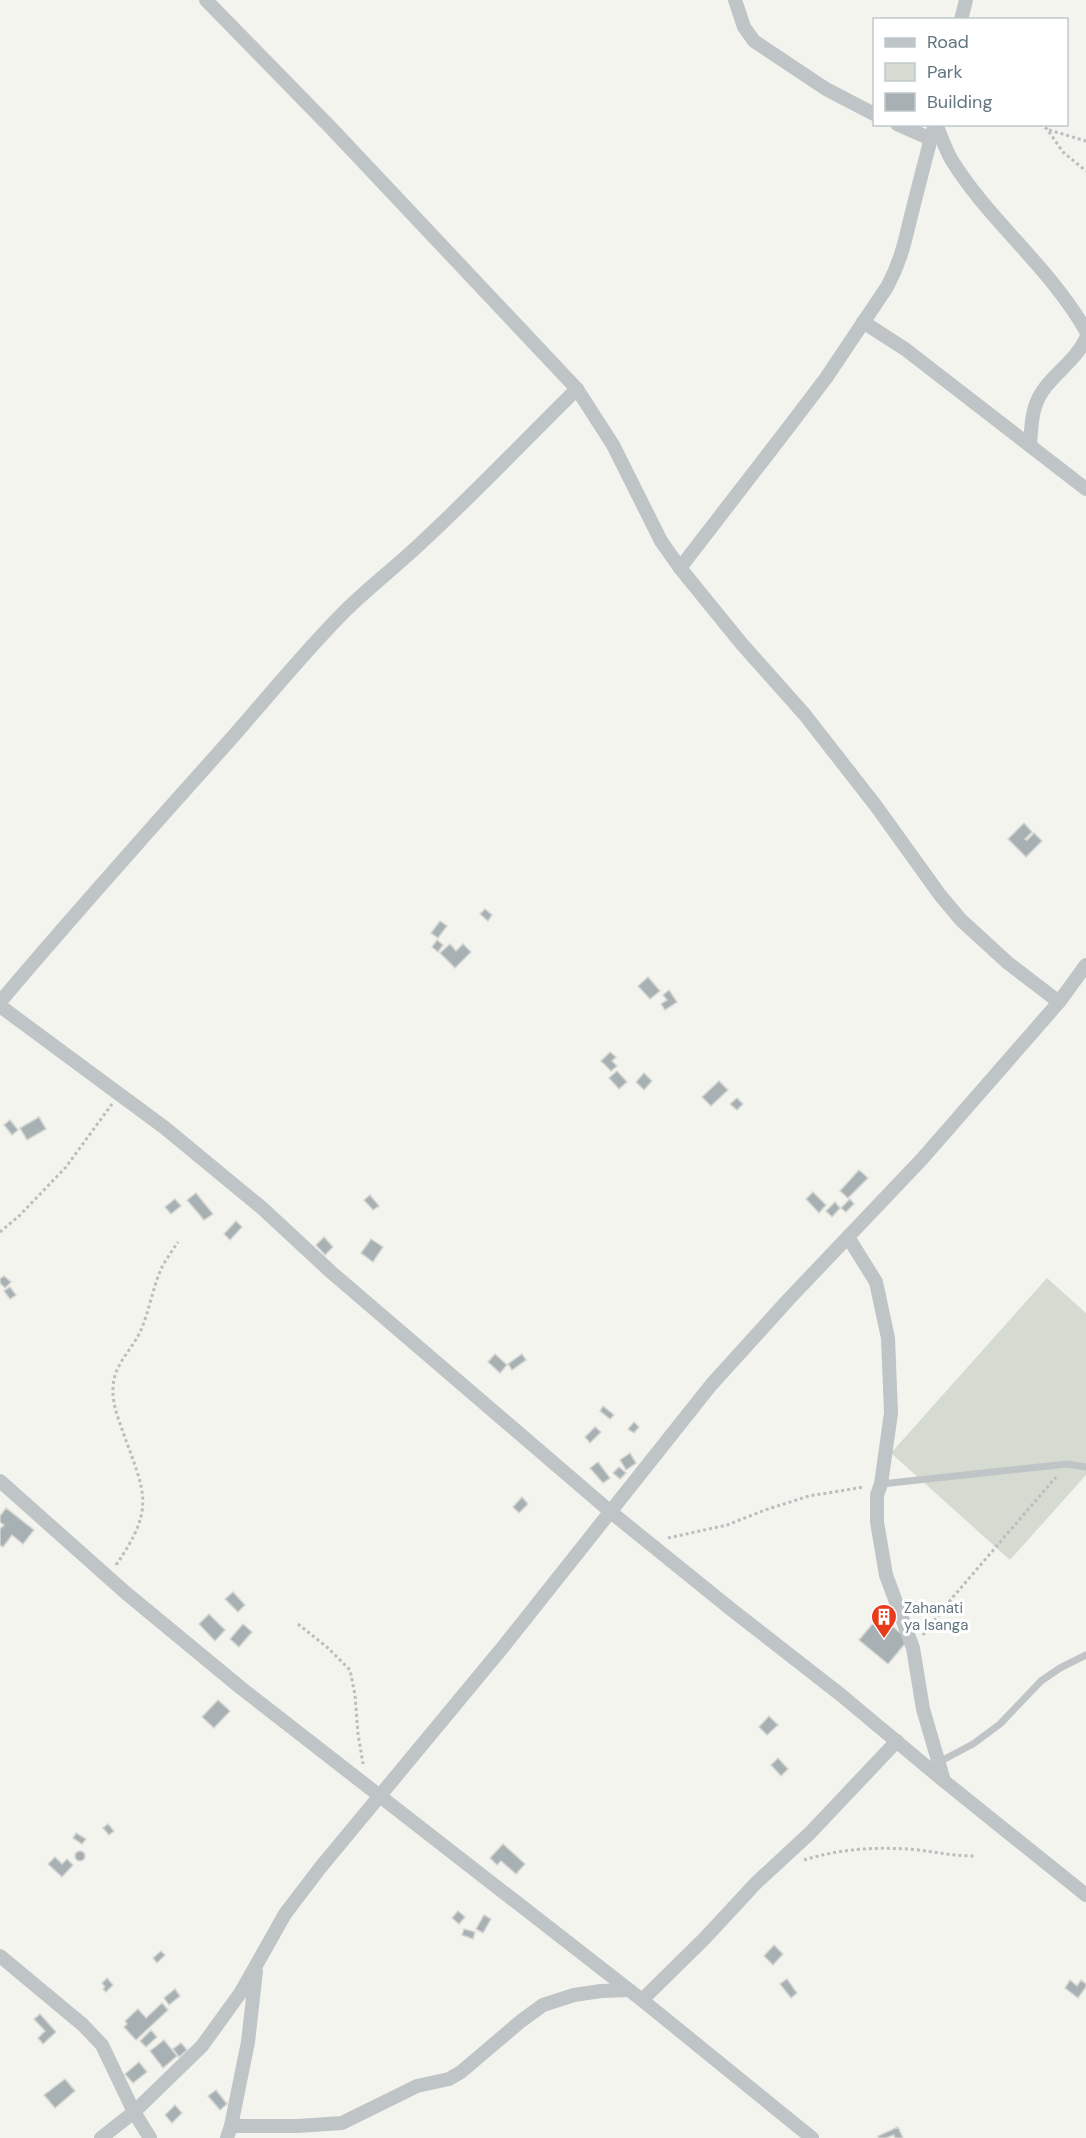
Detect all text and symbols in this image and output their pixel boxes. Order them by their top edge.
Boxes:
legend [873,18,1068,126]
text: Road [927,30,969,54]
text: Park [927,60,963,84]
text: Building [927,90,992,114]
place label: Zahanati ya Isanga [904,1598,968,1635]
building icon: Zahanati ya Isanga [869,1602,899,1640]

